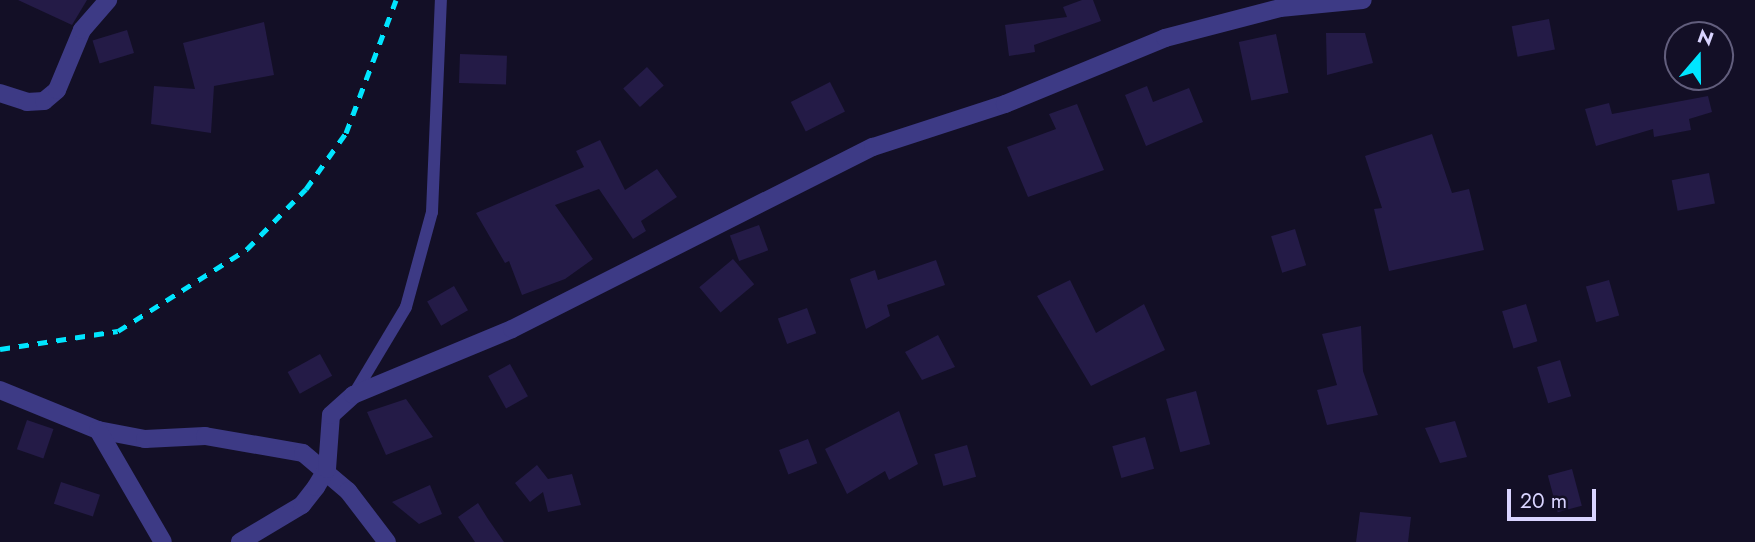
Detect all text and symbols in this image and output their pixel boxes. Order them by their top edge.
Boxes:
north arrow [1664,21,1734,91]
text: N [1694,22,1717,53]
scale bar [1510,476,1599,520]
text: 20 m [1520,486,1567,516]

